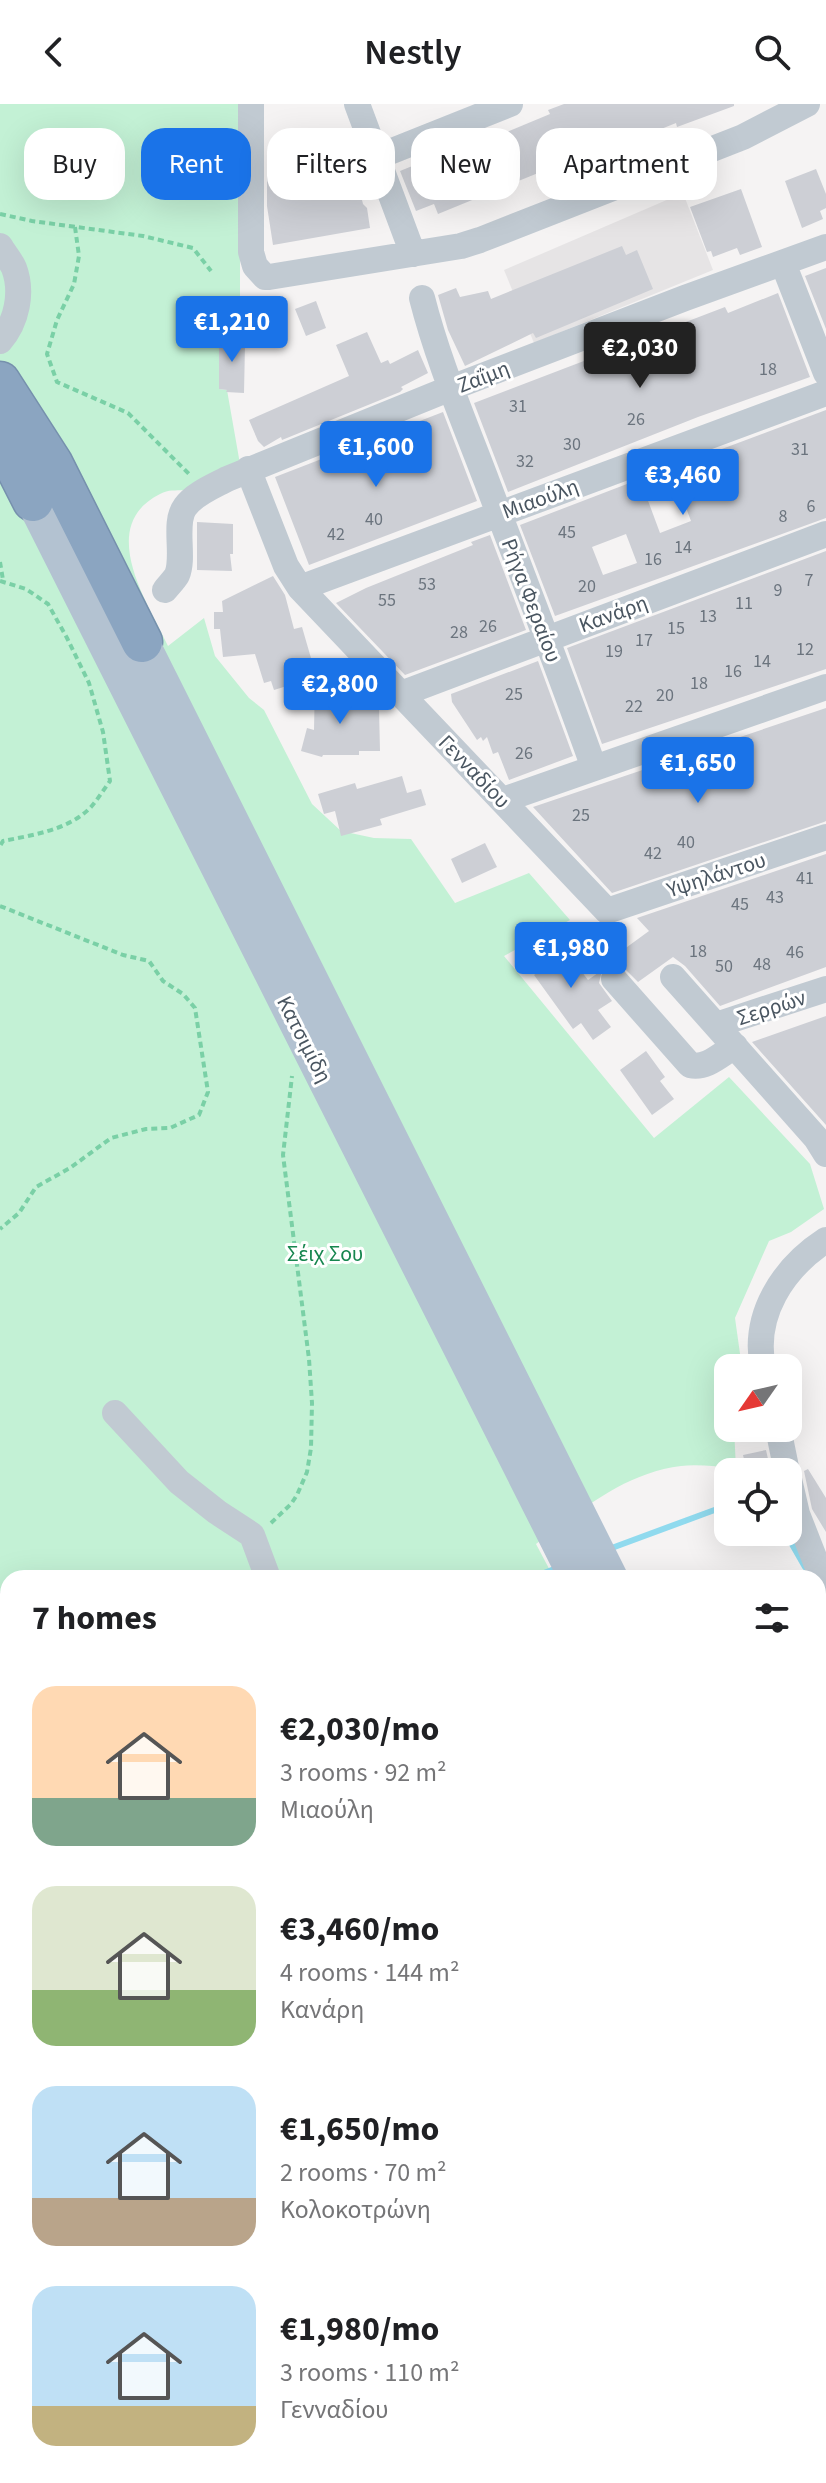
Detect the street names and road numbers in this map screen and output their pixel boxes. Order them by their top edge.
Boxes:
street label: Ζαΐμη [453,352,514,402]
street label: Μιαούλη [498,470,583,528]
street label: Ρήγα Φεραίου [493,534,569,667]
street label: Κανάρη [574,587,652,641]
street label: Γενναδίου [431,728,518,816]
street label: Υψηλάντου [662,844,770,906]
street label: Σερρών [733,982,810,1034]
street label: Κατσιμίδη [269,990,340,1089]

